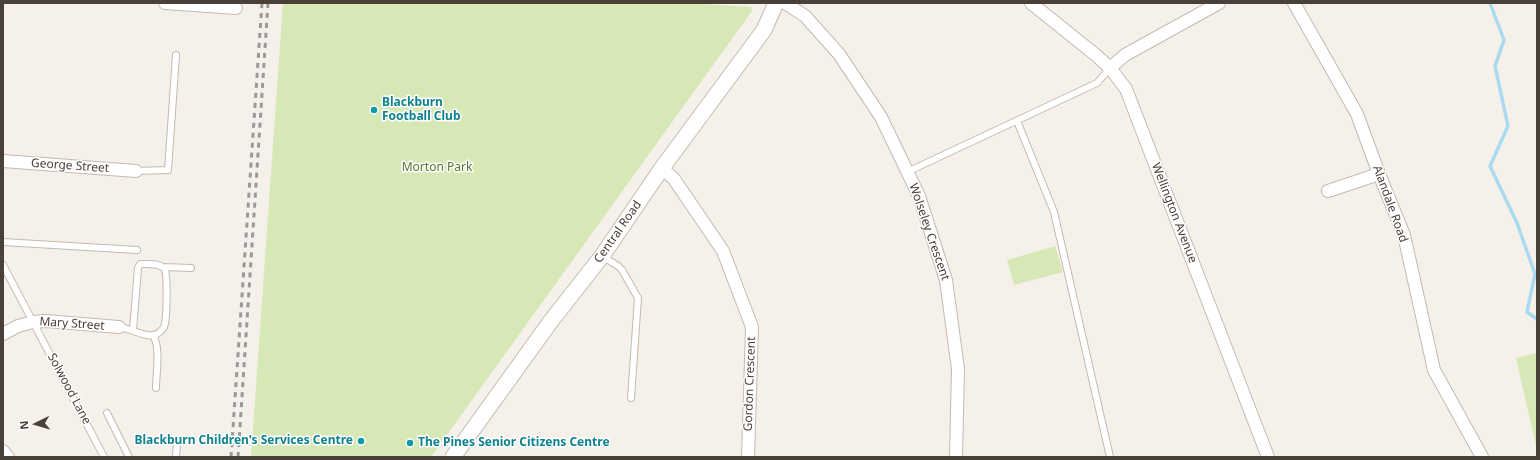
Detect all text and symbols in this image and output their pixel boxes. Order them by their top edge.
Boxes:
place label: Blackburn Football Club [382,96,461,124]
marker: Blackburn Football Club [369,105,379,115]
street label: George Street [30,156,110,176]
park label: Morton Park [402,161,472,175]
street label: Wellington Avenue [1148,161,1200,265]
street label: Alandale Road [1369,164,1411,244]
street label: Wolseley Crescent [906,182,952,282]
street label: Central Road [591,198,645,266]
street label: Mary Street [39,315,105,333]
street label: Gordon Crescent [741,336,759,432]
street label: Solwood Lane [44,351,94,427]
north arrow [16,404,56,444]
text: N [16,420,31,430]
place label: Blackburn Children's Services Centre [135,434,353,448]
marker: Blackburn Children's Services Centre [356,436,366,446]
place label: The Pines Senior Citizens Centre [418,436,610,450]
marker: The Pines Senior Citizens Centre [405,438,415,448]

